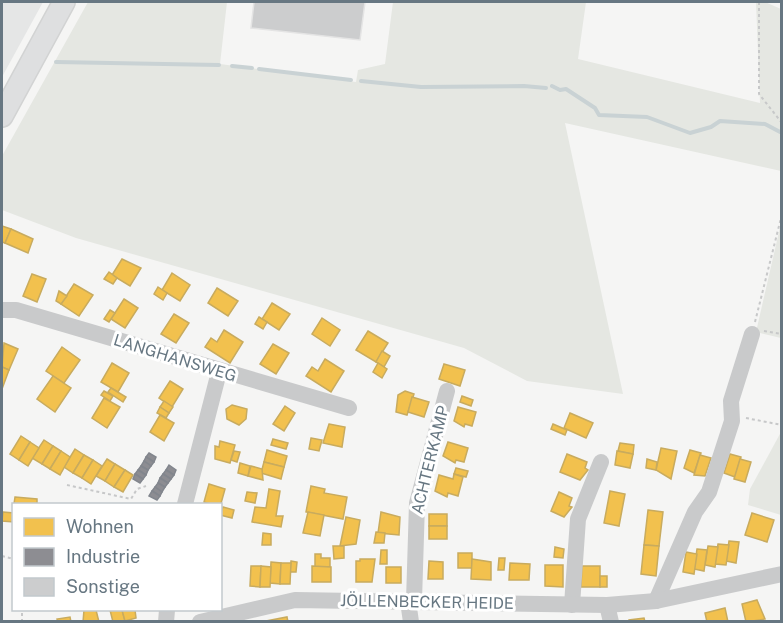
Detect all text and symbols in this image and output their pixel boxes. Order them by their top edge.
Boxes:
street label: LANGHANSWEG [111,330,239,386]
street label: ACHTERKAMP [407,404,453,516]
legend [12,503,222,611]
text: Wohnen [66,516,134,537]
text: Industrie [66,546,140,567]
text: Sonstige [66,576,140,597]
street label: JÖLLENBECKER HEIDE [340,590,514,613]

